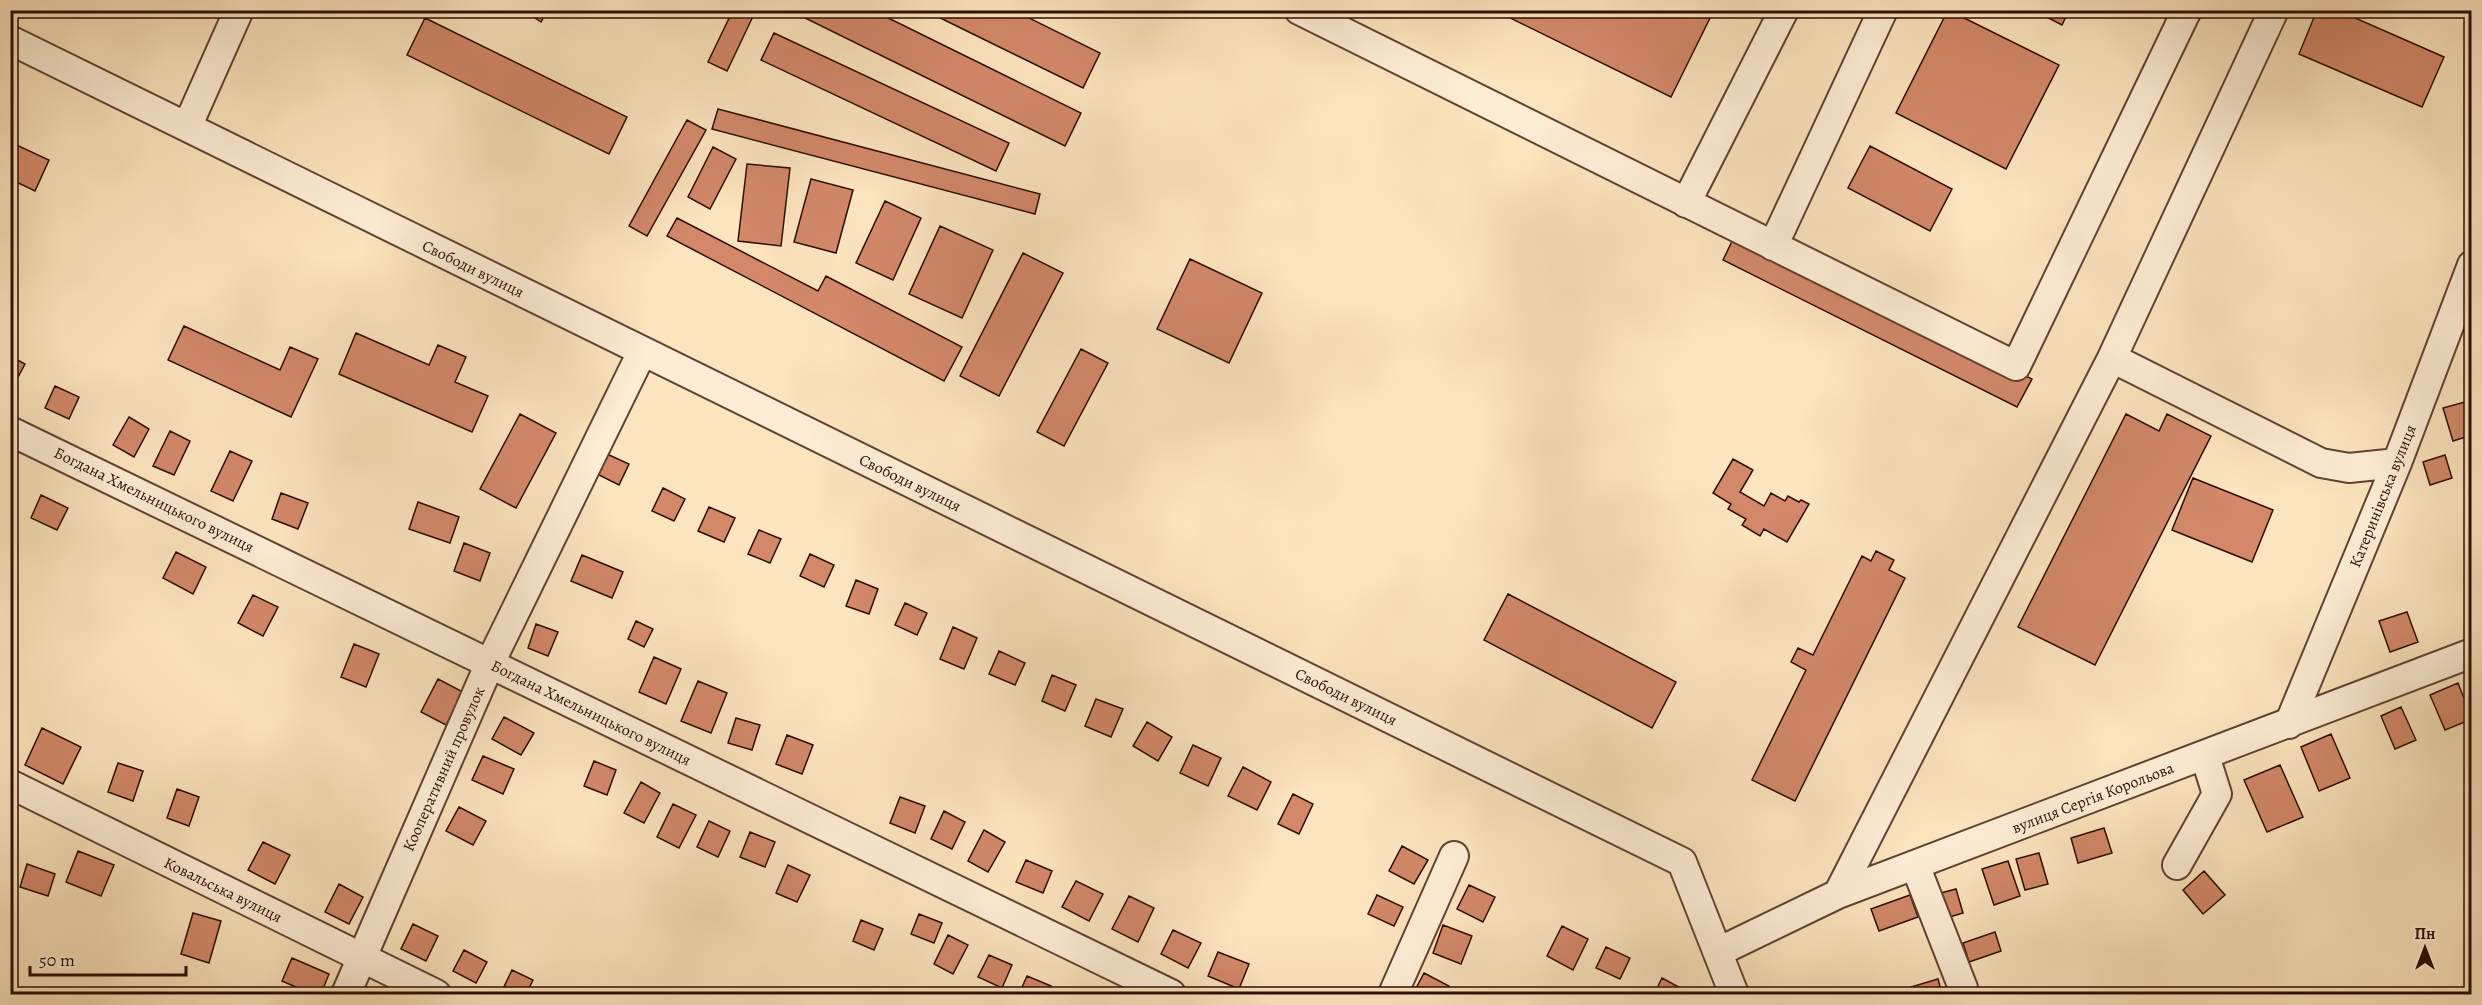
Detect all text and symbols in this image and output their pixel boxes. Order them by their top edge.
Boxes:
street label: Свободи вулиця [418,235,528,303]
street label: Катеринівська вулиця [2344,421,2422,571]
street label: Богдана Хмельницького вулиця [50,442,258,558]
street label: Свободи вулиця [855,449,965,517]
street label: Богдана Хмельницького вулиця [487,655,695,771]
street label: Свободи вулиця [1291,663,1401,731]
street label: Кооперативний провулок [398,683,490,855]
street label: вулиця Сергія Корольова [2009,757,2178,839]
street label: Ковальська вулиця [160,852,286,928]
north arrow [2395,918,2455,978]
text: Пн [2415,923,2435,945]
scale bar [30,939,186,977]
text: 50 m [39,948,75,972]

